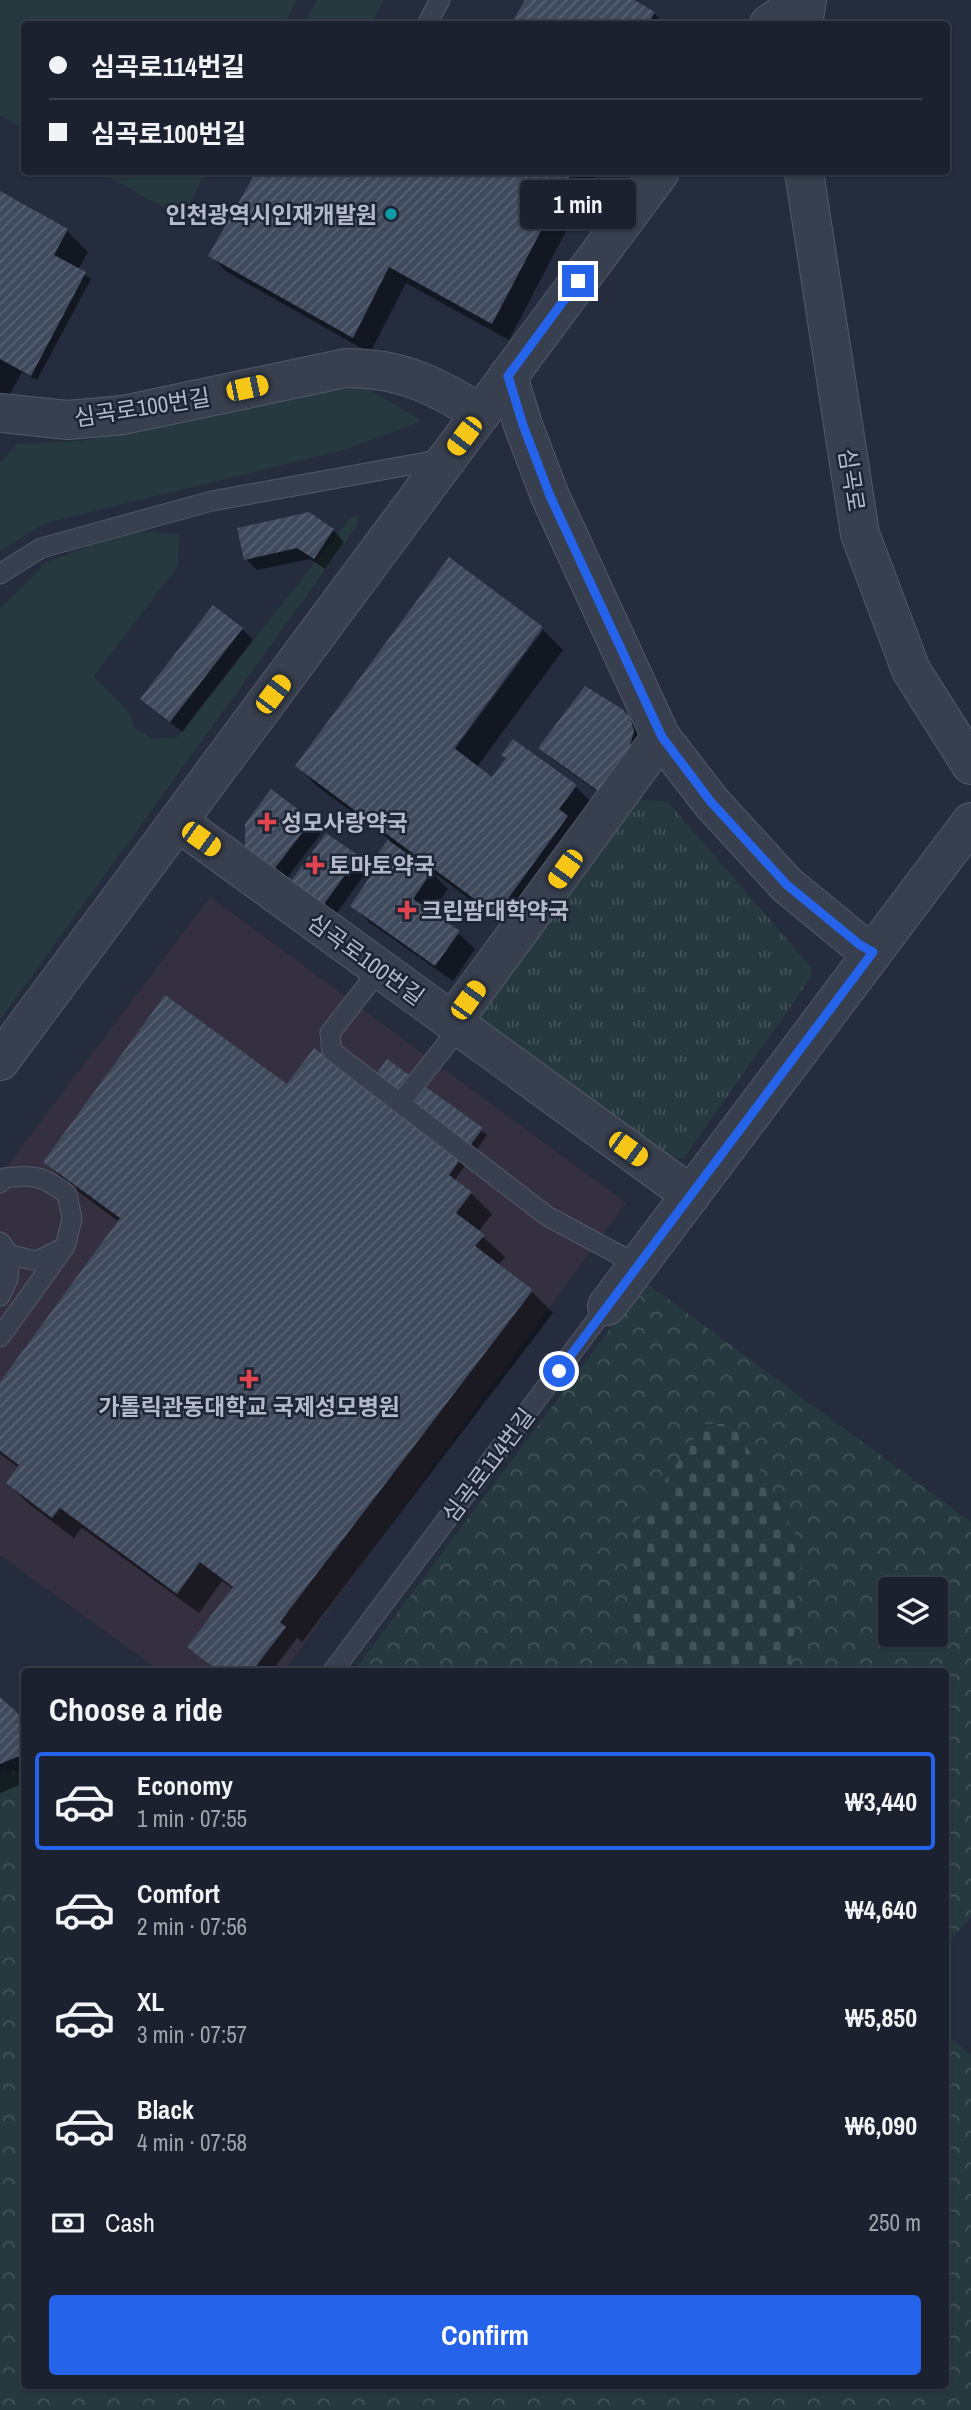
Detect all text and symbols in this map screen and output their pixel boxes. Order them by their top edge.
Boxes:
text: 심곡로114번길 [91,49,245,84]
text: 심곡로100번길 [91,116,246,151]
callout: 1 min [520,180,636,229]
text: 1 min [553,189,603,220]
place label: 인천광역시인재개발원 [165,199,377,230]
marker: 인천광역시인재개발원 [383,206,399,222]
route end [562,265,594,297]
car [225,373,270,403]
street label: 심곡로100번길 [72,381,212,433]
car [443,413,486,459]
street label: 심곡로 [832,446,872,514]
car [252,671,295,717]
place label: 성모사랑약국 [281,807,408,838]
marker: 성모사랑약국 [259,814,275,830]
car [178,818,225,860]
car [545,846,586,892]
place label: 토마토약국 [329,850,435,881]
marker: 토마토약국 [307,857,323,873]
place label: 크린팜대학약국 [421,895,569,926]
marker: 크린팜대학약국 [399,902,415,918]
street label: 심곡로100번길 [301,906,431,1012]
car [448,977,489,1023]
car [605,1128,652,1170]
route start [543,1355,575,1387]
marker: 가톨릭관동대학교 국제성모병원 [239,1369,259,1389]
place label: 가톨릭관동대학교 국제성모병원 [98,1391,400,1422]
street label: 심곡로114번길 [435,1401,541,1529]
map controls [878,1577,948,1647]
button: layers [878,1577,948,1647]
text: Choose a ride [49,1688,223,1731]
text: Economy [137,1768,233,1803]
icon: car [53,1770,116,1833]
text: ₩3,440 [845,1784,917,1819]
text: 1 min · 07:55 [137,1803,247,1834]
text: Comfort [137,1876,220,1911]
icon: car [53,1878,116,1941]
text: ₩4,640 [845,1892,917,1927]
text: 2 min · 07:56 [137,1911,247,1942]
text: XL [137,1984,164,2019]
icon: car [53,1986,116,2049]
text: ₩5,850 [845,2000,917,2035]
text: 3 min · 07:57 [137,2019,247,2050]
text: Black [137,2092,194,2127]
icon: car [53,2094,116,2157]
text: ₩6,090 [845,2108,917,2143]
text: 4 min · 07:58 [137,2127,247,2158]
icon: cash [49,2204,87,2242]
text: Cash [105,2205,155,2240]
text: 250 m [869,2207,921,2238]
button: Confirm [49,2295,921,2375]

